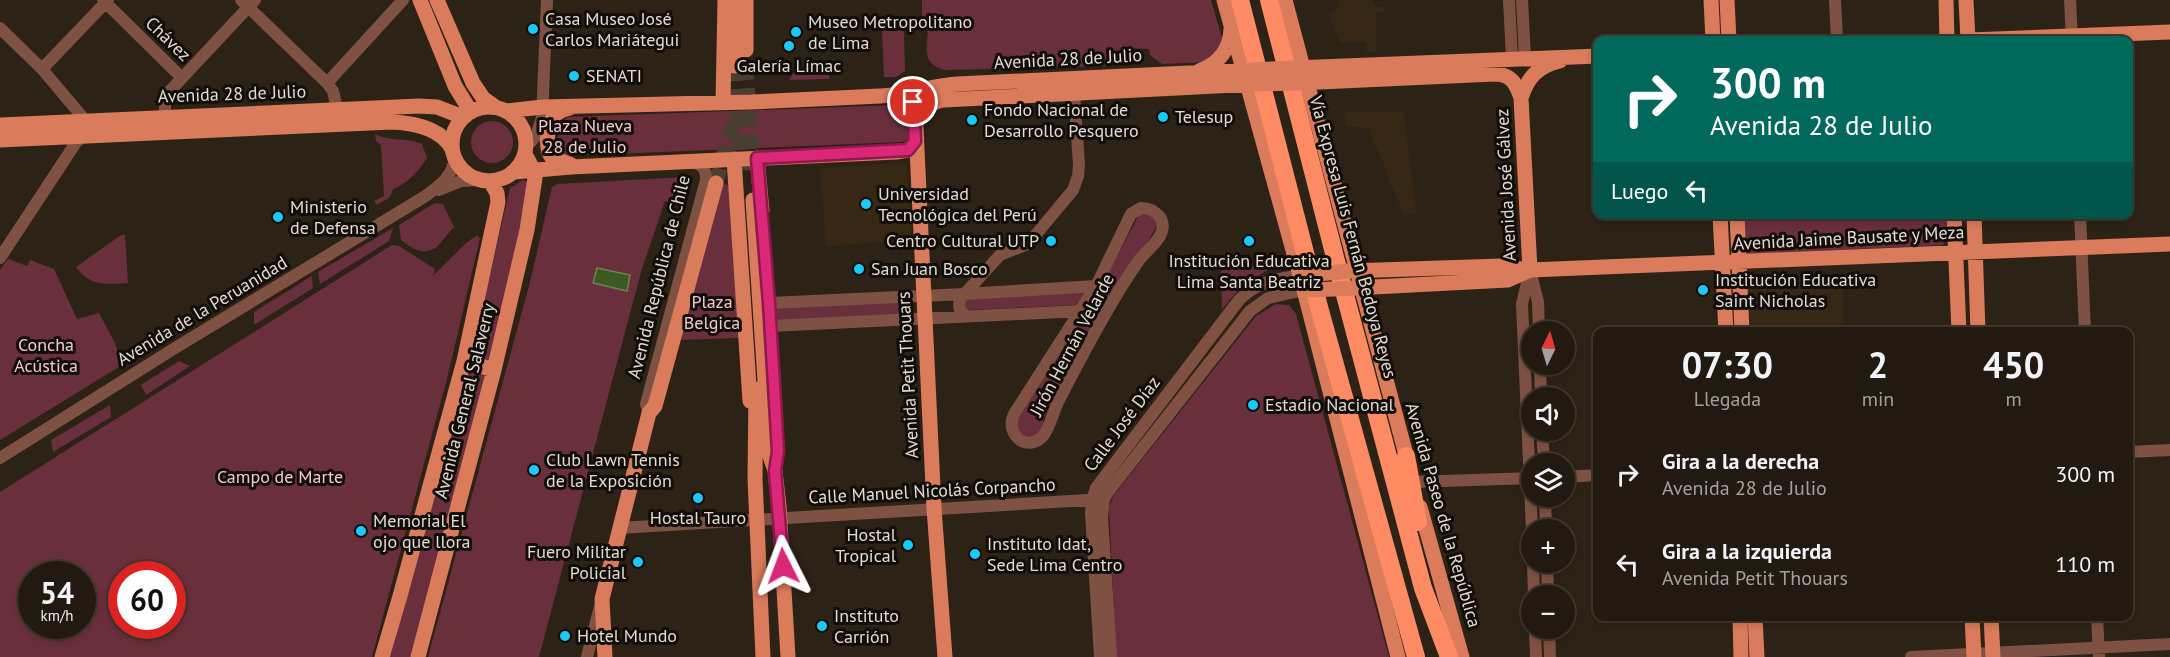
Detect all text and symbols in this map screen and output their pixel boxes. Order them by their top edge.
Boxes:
place label: Casa Museo José Carlos Mariátegui [545,7,679,51]
place label: Museo Metropolitano de Lima [808,10,972,54]
street label: Chávez [141,11,196,66]
marker: Casa Museo José Carlos Mariátegui [526,22,540,36]
marker: Museo Metropolitano de Lima [789,25,803,39]
marker: Galería Límac [782,39,796,53]
street label: Avenida 28 de Julio [993,43,1143,74]
place label: Galería Límac [737,54,841,77]
text: 300 m [1710,55,1826,110]
icon: right [1611,60,1689,138]
place label: SENATI [586,64,642,87]
marker: SENATI [567,69,581,83]
pin [887,76,938,127]
street label: Avenida 28 de Julio [157,79,307,108]
icon: arrive [896,85,929,118]
street label: Vía Expresa Luis Fernán Bedoya Reyes [1304,92,1402,381]
place label: Fondo Nacional de Desarrollo Pesquero [984,98,1139,142]
place label: Telesup [1175,105,1233,128]
street label: Avenida José Gálvez [1490,108,1521,262]
text: Avenida 28 de Julio [1710,108,1933,142]
marker: Telesup [1156,110,1170,124]
marker: Fondo Nacional de Desarrollo Pesquero [965,113,979,127]
park label: Plaza Nueva 28 de Julio [538,114,632,158]
street label: Avenida República de Chile [622,173,695,381]
icon: left [1680,174,1713,207]
text: Luego [1611,177,1668,205]
place label: Universidad Tecnológica del Perú [878,182,1037,226]
place label: Ministerio de Defensa [290,195,376,239]
marker: Universidad Tecnológica del Perú [859,197,873,211]
marker: Ministerio de Defensa [271,210,285,224]
street label: Avenida Jaime Bausate y Meza [1733,220,1965,255]
place label: Centro Cultural UTP [886,229,1039,252]
marker: Centro Cultural UTP [1044,234,1058,248]
marker: Institución Educativa Lima Santa Beatriz [1242,234,1256,248]
place label: Institución Educativa Lima Santa Beatriz [1168,249,1330,293]
street label: Avenida de la Peruanidad [112,251,291,371]
place label: San Juan Bosco [871,257,988,280]
marker: San Juan Bosco [852,262,866,276]
place label: Institución Educativa Saint Nicholas [1715,268,1876,312]
street label: Jirón Hernán Velarde [1024,270,1119,421]
marker: Institución Educativa Saint Nicholas [1696,283,1710,297]
park label: Plaza Belgica [684,290,740,334]
street label: Avenida Petit Thouars [892,291,923,459]
street label: Avenida General Salaverry [429,300,500,501]
north arrow [1521,321,1575,375]
map controls [1521,321,1575,639]
park label: Concha Acústica [14,333,78,377]
text: 07:30 [1682,341,1773,388]
text: 2 [1868,341,1888,388]
text: 450 [1983,341,2044,388]
street label: Calle José Díaz [1078,372,1165,476]
text: Llegada [1694,386,1761,412]
text: min [1862,386,1894,412]
text: m [2006,386,2022,412]
button: sound [1521,387,1575,441]
place label: Estadio Nacional [1265,393,1395,416]
marker: Estadio Nacional [1246,398,1260,412]
street label: Avenida Paseo de la República [1400,400,1487,630]
text: Gira a la derecha [1662,447,1819,475]
place label: Club Lawn Tennis de la Exposición [546,448,680,492]
button: layers [1521,453,1575,507]
icon: right [1611,458,1644,491]
text: 300 m [2055,460,2115,488]
marker: Club Lawn Tennis de la Exposición [527,463,541,477]
park label: Campo de Marte [217,465,343,488]
street label: Calle Manuel Nicolás Corpancho [808,473,1056,508]
text: Avenida 28 de Julio [1662,475,1827,501]
marker: Hostal Tauro [691,491,705,505]
place label: Hostal Tauro [650,506,746,529]
place label: Memorial El ojo que llora [373,509,470,553]
button: + [1521,519,1575,573]
place label: Hostal Tropical [835,523,897,567]
marker: Memorial El ojo que llora [354,524,368,538]
place label: Instituto Idat, Sede Lima Centro [987,532,1122,576]
position arrow [751,534,815,598]
text: Gira a la izquierda [1662,537,1832,565]
marker: Hostal Tropical [901,538,915,552]
place label: Fuero Militar Policial [527,540,627,584]
marker: Instituto Idat, Sede Lima Centro [968,547,982,561]
icon: left [1611,548,1644,581]
text: 110 m [2055,550,2115,578]
marker: Fuero Militar Policial [631,555,645,569]
speed limit sign: 60 [108,561,186,639]
text: Avenida Petit Thouars [1662,565,1848,591]
text: 54 [40,573,74,612]
button: − [1521,585,1575,639]
place label: Instituto Carrión [834,604,899,648]
text: km/h [41,606,73,625]
marker: Instituto Carrión [815,619,829,633]
place label: Hotel Mundo [577,624,677,647]
marker: Hotel Mundo [558,629,572,643]

